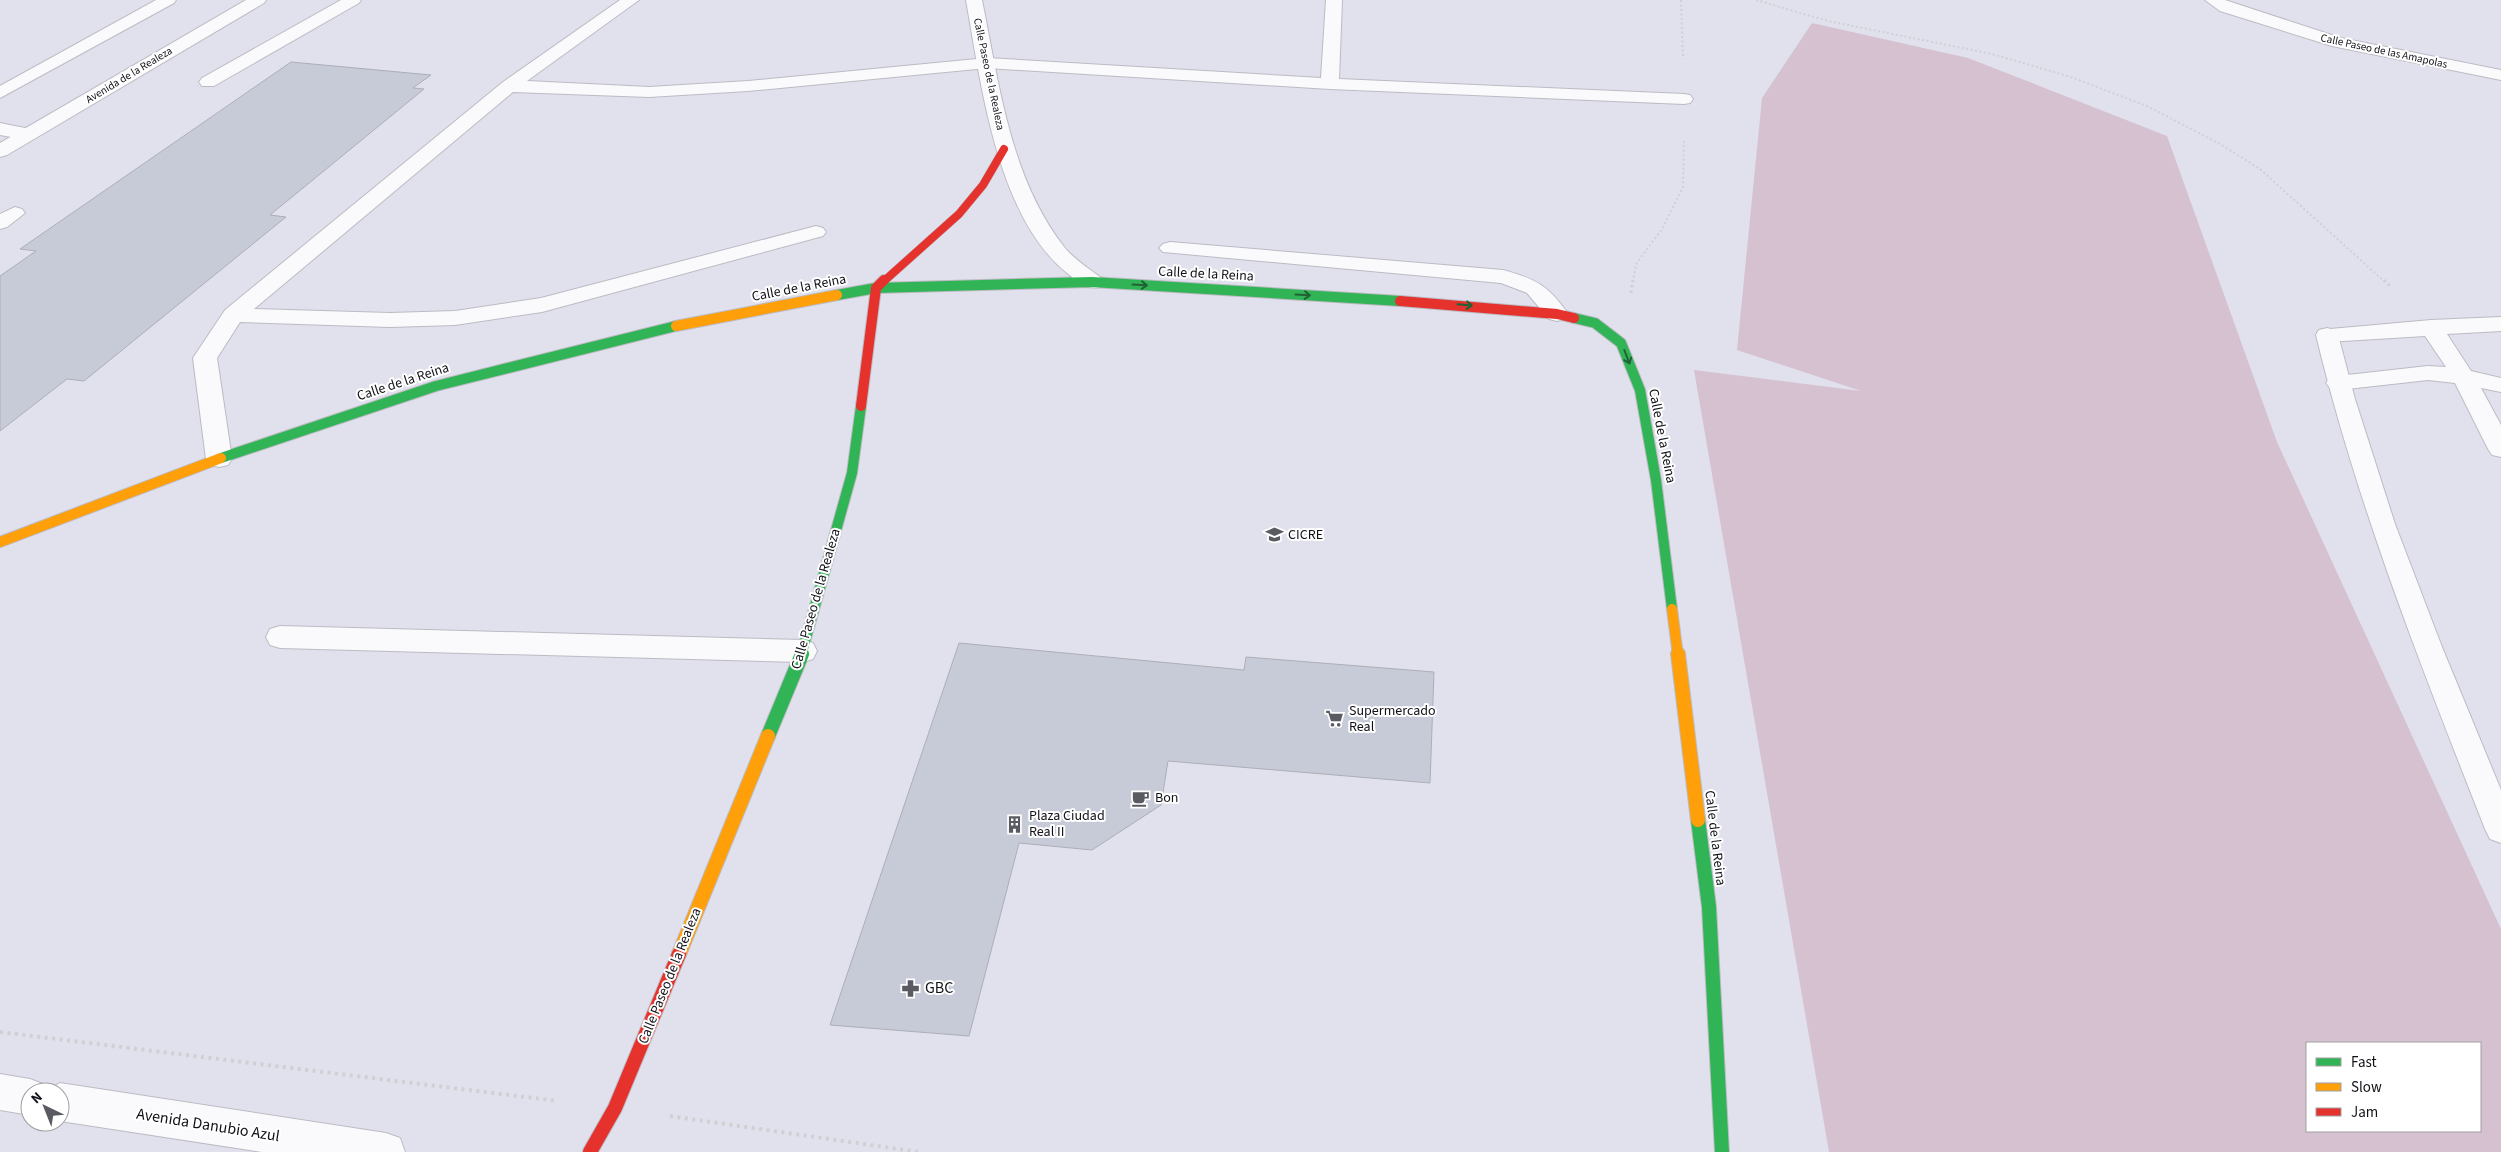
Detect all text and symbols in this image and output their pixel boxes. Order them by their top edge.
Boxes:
street label: Calle Paseo de la Realeza [970,17,1008,131]
street label: Calle Paseo de las Amapolas [2319,30,2449,72]
street label: Avenida de la Realeza [83,43,175,107]
street label: Calle de la Reina [1158,262,1254,286]
street label: Calle de la Reina [750,269,848,307]
one-way arrow [1132,281,1148,290]
one-way arrow [1294,291,1310,300]
one-way arrow [1456,301,1472,310]
one-way arrow [1623,349,1632,364]
street label: Calle de la Reina [354,358,452,406]
street label: Calle de la Reina [1643,387,1681,485]
school or university icon: CICRE [1264,525,1284,545]
place label: CICRE [1288,525,1323,545]
street label: Calle Paseo de la Realeza [786,526,846,672]
place label: Supermercado Real [1349,701,1436,737]
supermarket icon: Supermercado Real [1325,709,1345,729]
cafe icon: Bon [1131,788,1151,808]
place label: Bon [1155,788,1178,808]
street label: Calle de la Reina [1699,789,1731,887]
place label: Plaza Ciudad Real II [1029,806,1105,842]
building icon: Plaza Ciudad Real II [1005,814,1025,834]
street label: Calle Paseo de la Realeza [634,905,706,1047]
place label: GBC [925,977,953,999]
pharmacy icon: GBC [901,978,921,998]
legend [2306,1042,2481,1132]
text: Fast [2351,1052,2377,1073]
text: Slow [2351,1077,2382,1098]
north arrow [20,1082,70,1132]
text: N [27,1088,47,1109]
text: Jam [2351,1102,2378,1123]
street label: Avenida Danubio Azul [135,1103,281,1147]

